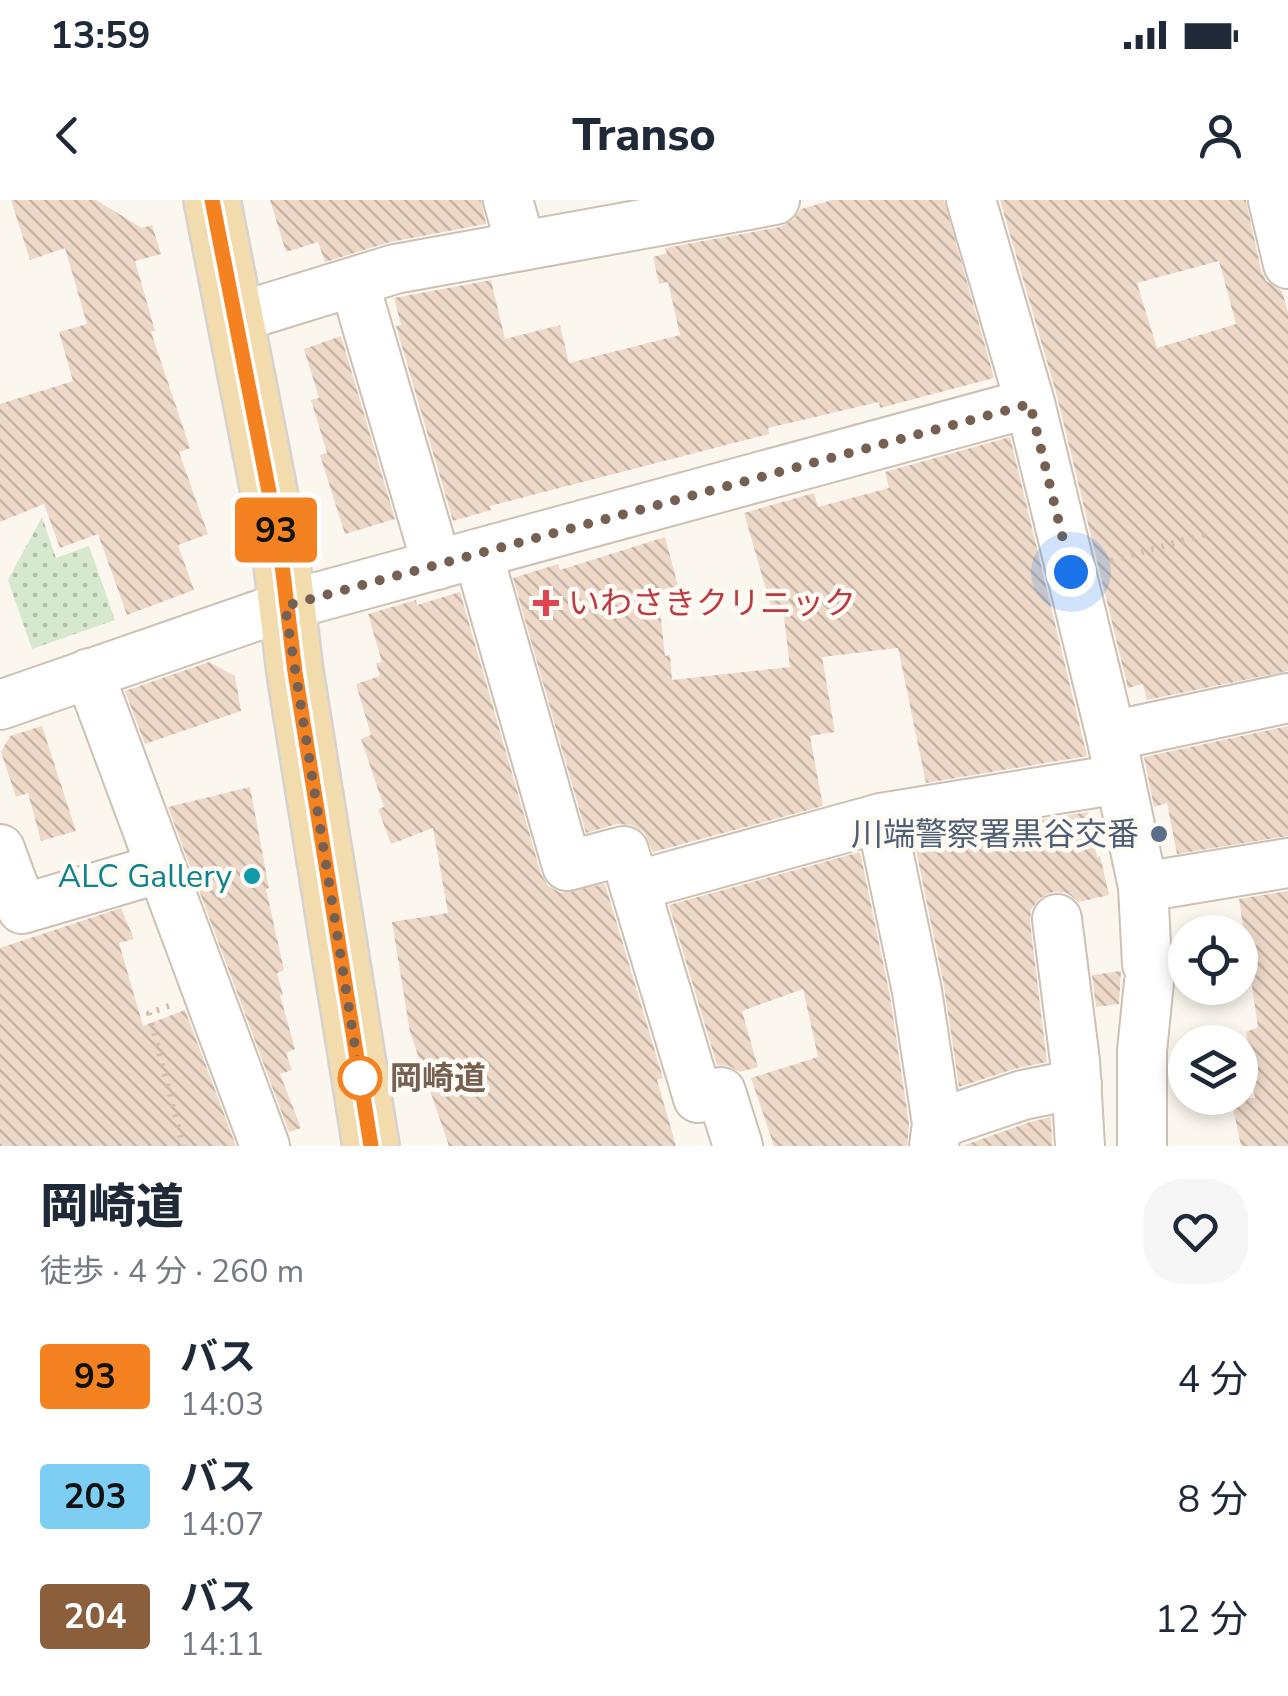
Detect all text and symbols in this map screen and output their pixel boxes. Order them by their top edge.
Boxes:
text: 13:59 [50,10,151,61]
text: Transo [572,105,716,166]
icon: back [40,108,95,163]
icon: person [1193,108,1248,163]
line badge: 93 [231,498,321,562]
text: 93 [255,507,297,554]
your location [1046,547,1096,597]
place label: いわさきクリニック [568,582,856,625]
marker: いわさきクリニック [533,590,559,616]
place label: 川端警察署黒谷交番 [851,813,1139,856]
marker: 川端警察署黒谷交番 [1148,823,1170,845]
place label: ALC Gallery [58,855,233,898]
marker: ALC Gallery [241,865,263,887]
map controls [1168,915,1258,1115]
button: locate [1168,915,1258,1005]
button: layers [1168,1025,1258,1115]
marker: 岡崎道 [339,1057,381,1099]
place label: 岡崎道 [390,1057,486,1100]
text: 岡崎道 [40,1174,184,1240]
button: heart [1143,1179,1248,1284]
text: 徒歩 · 4 分 · 260 m [40,1250,304,1293]
text: バス [180,1332,256,1383]
text: 93 [74,1353,116,1400]
text: 4 分 [1177,1354,1248,1405]
text: 14:03 [180,1383,264,1426]
text: バス [180,1452,256,1503]
text: 203 [63,1473,127,1520]
text: 8 分 [1177,1474,1248,1525]
text: 14:07 [180,1503,264,1546]
text: バス [180,1572,256,1623]
text: 204 [63,1593,127,1640]
text: 12 分 [1155,1594,1248,1645]
text: 14:11 [180,1623,264,1666]

